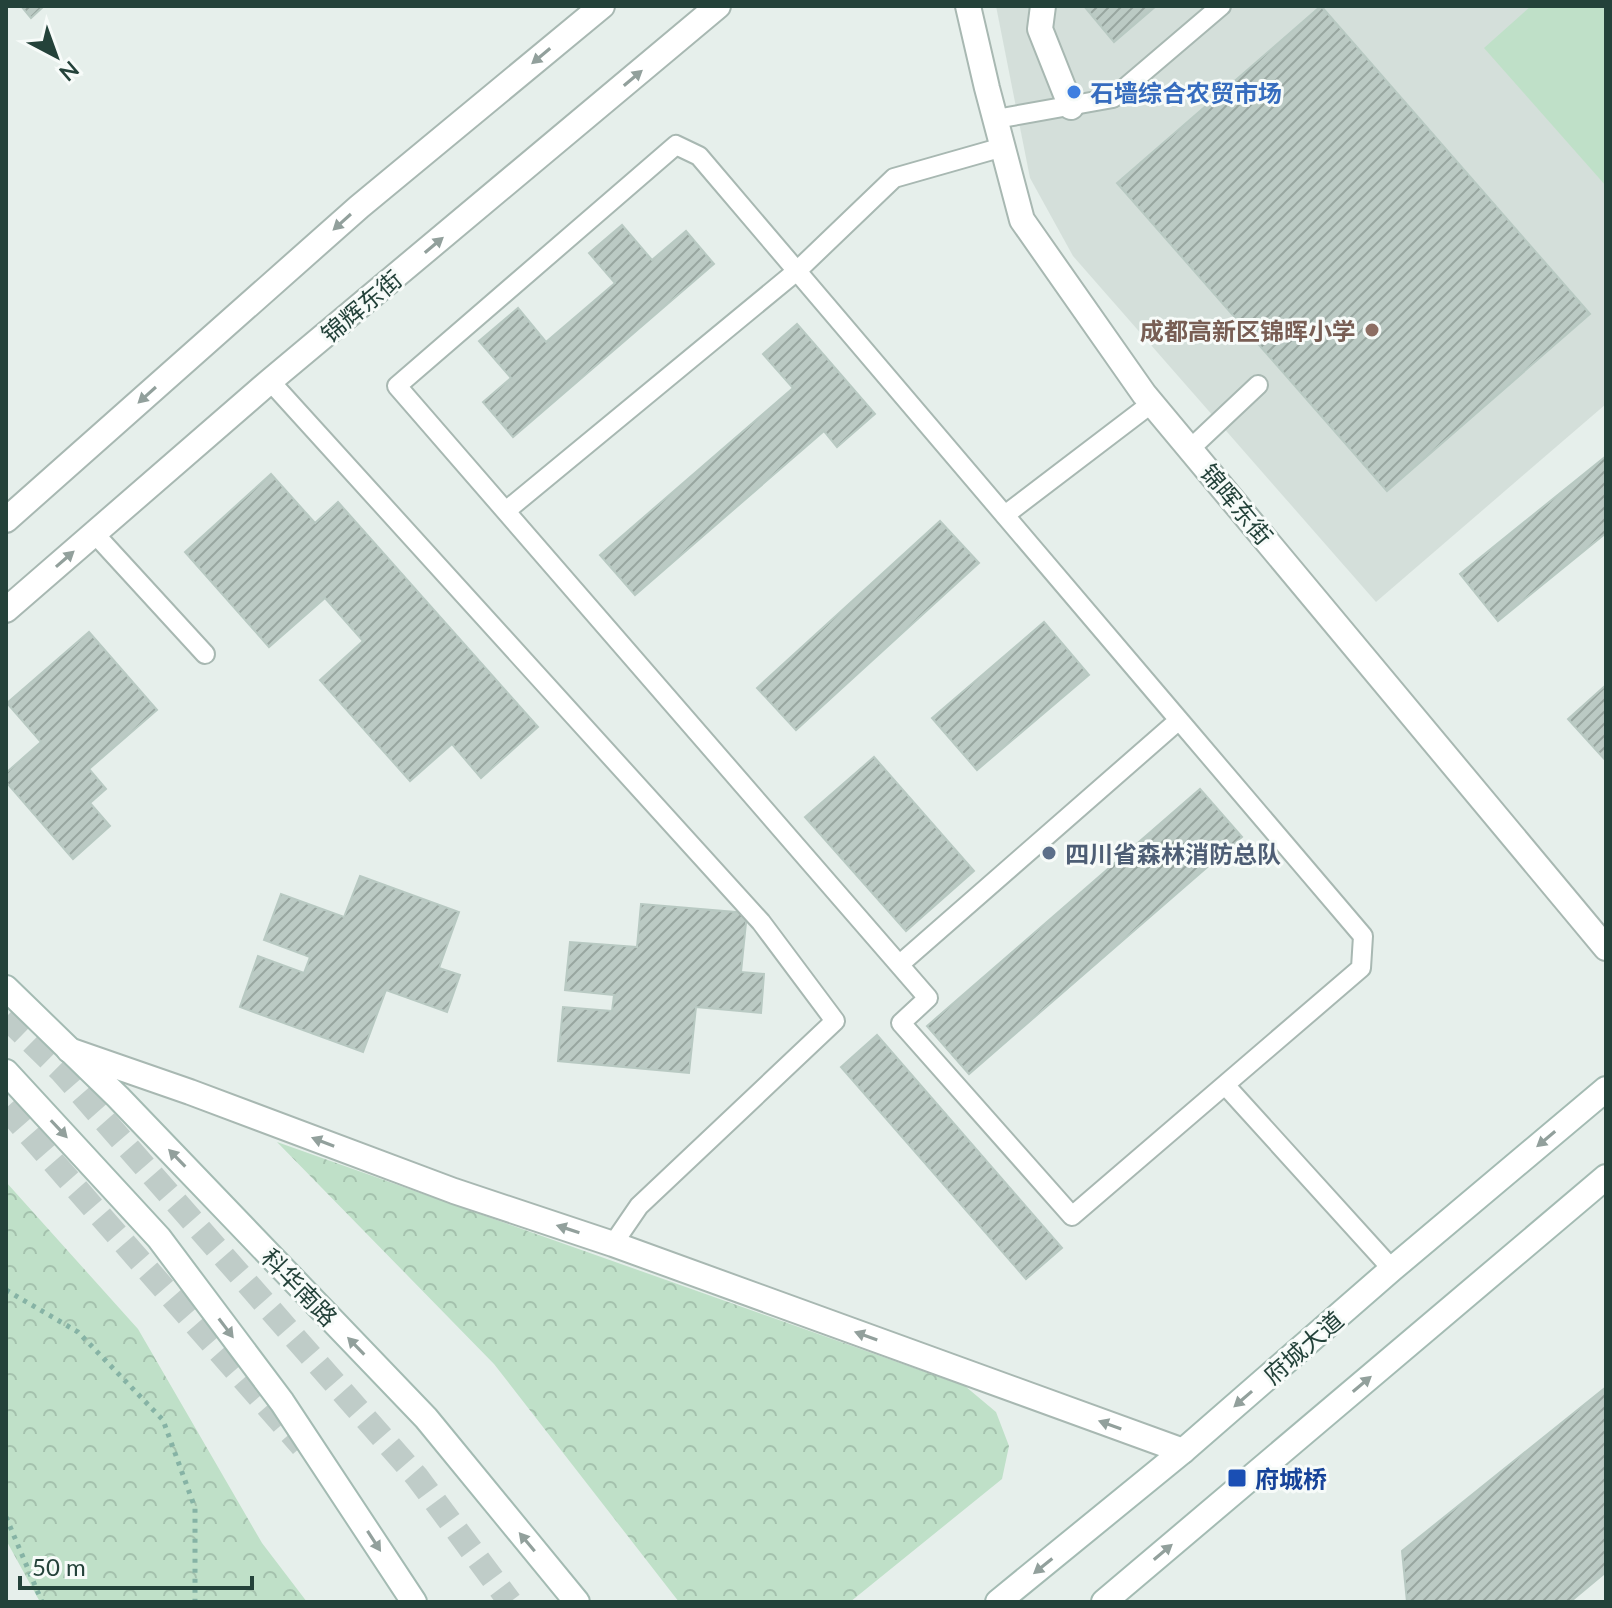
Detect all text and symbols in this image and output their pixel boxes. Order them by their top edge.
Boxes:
north arrow [16,16,96,96]
one-way arrow [532,47,552,64]
text: N [54,56,85,87]
one-way arrow [623,70,643,87]
place label: 石墙综合农贸市场 [1090,78,1282,107]
marker: 石墙综合农贸市场 [1065,83,1083,101]
one-way arrow [332,213,351,231]
one-way arrow [424,237,444,254]
street label: 锦辉东街 [315,264,407,348]
place label: 成都高新区锦晖小学 [1140,316,1356,345]
marker: 成都高新区锦晖小学 [1363,321,1381,339]
one-way arrow [138,386,158,403]
street label: 锦晖东街 [1195,458,1279,550]
one-way arrow [55,550,75,568]
place label: 四川省森林消防总队 [1065,839,1281,868]
marker: 四川省森林消防总队 [1040,844,1058,862]
one-way arrow [49,1119,67,1138]
one-way arrow [1537,1130,1557,1147]
one-way arrow [311,1135,335,1148]
one-way arrow [168,1149,187,1168]
one-way arrow [556,1223,580,1235]
street label: 科华南路 [256,1242,344,1332]
street label: 府城大道 [1257,1305,1349,1389]
one-way arrow [218,1317,234,1338]
one-way arrow [853,1329,877,1342]
one-way arrow [348,1337,366,1356]
one-way arrow [1352,1376,1372,1393]
one-way arrow [1233,1390,1252,1408]
one-way arrow [1098,1418,1122,1430]
place label: 府城桥 [1255,1464,1327,1493]
marker: 府城桥 [1226,1467,1248,1489]
one-way arrow [366,1531,381,1552]
one-way arrow [520,1532,536,1552]
scale bar [20,1540,252,1590]
one-way arrow [1153,1544,1173,1561]
text: 50 m [32,1552,86,1581]
one-way arrow [1033,1557,1053,1573]

